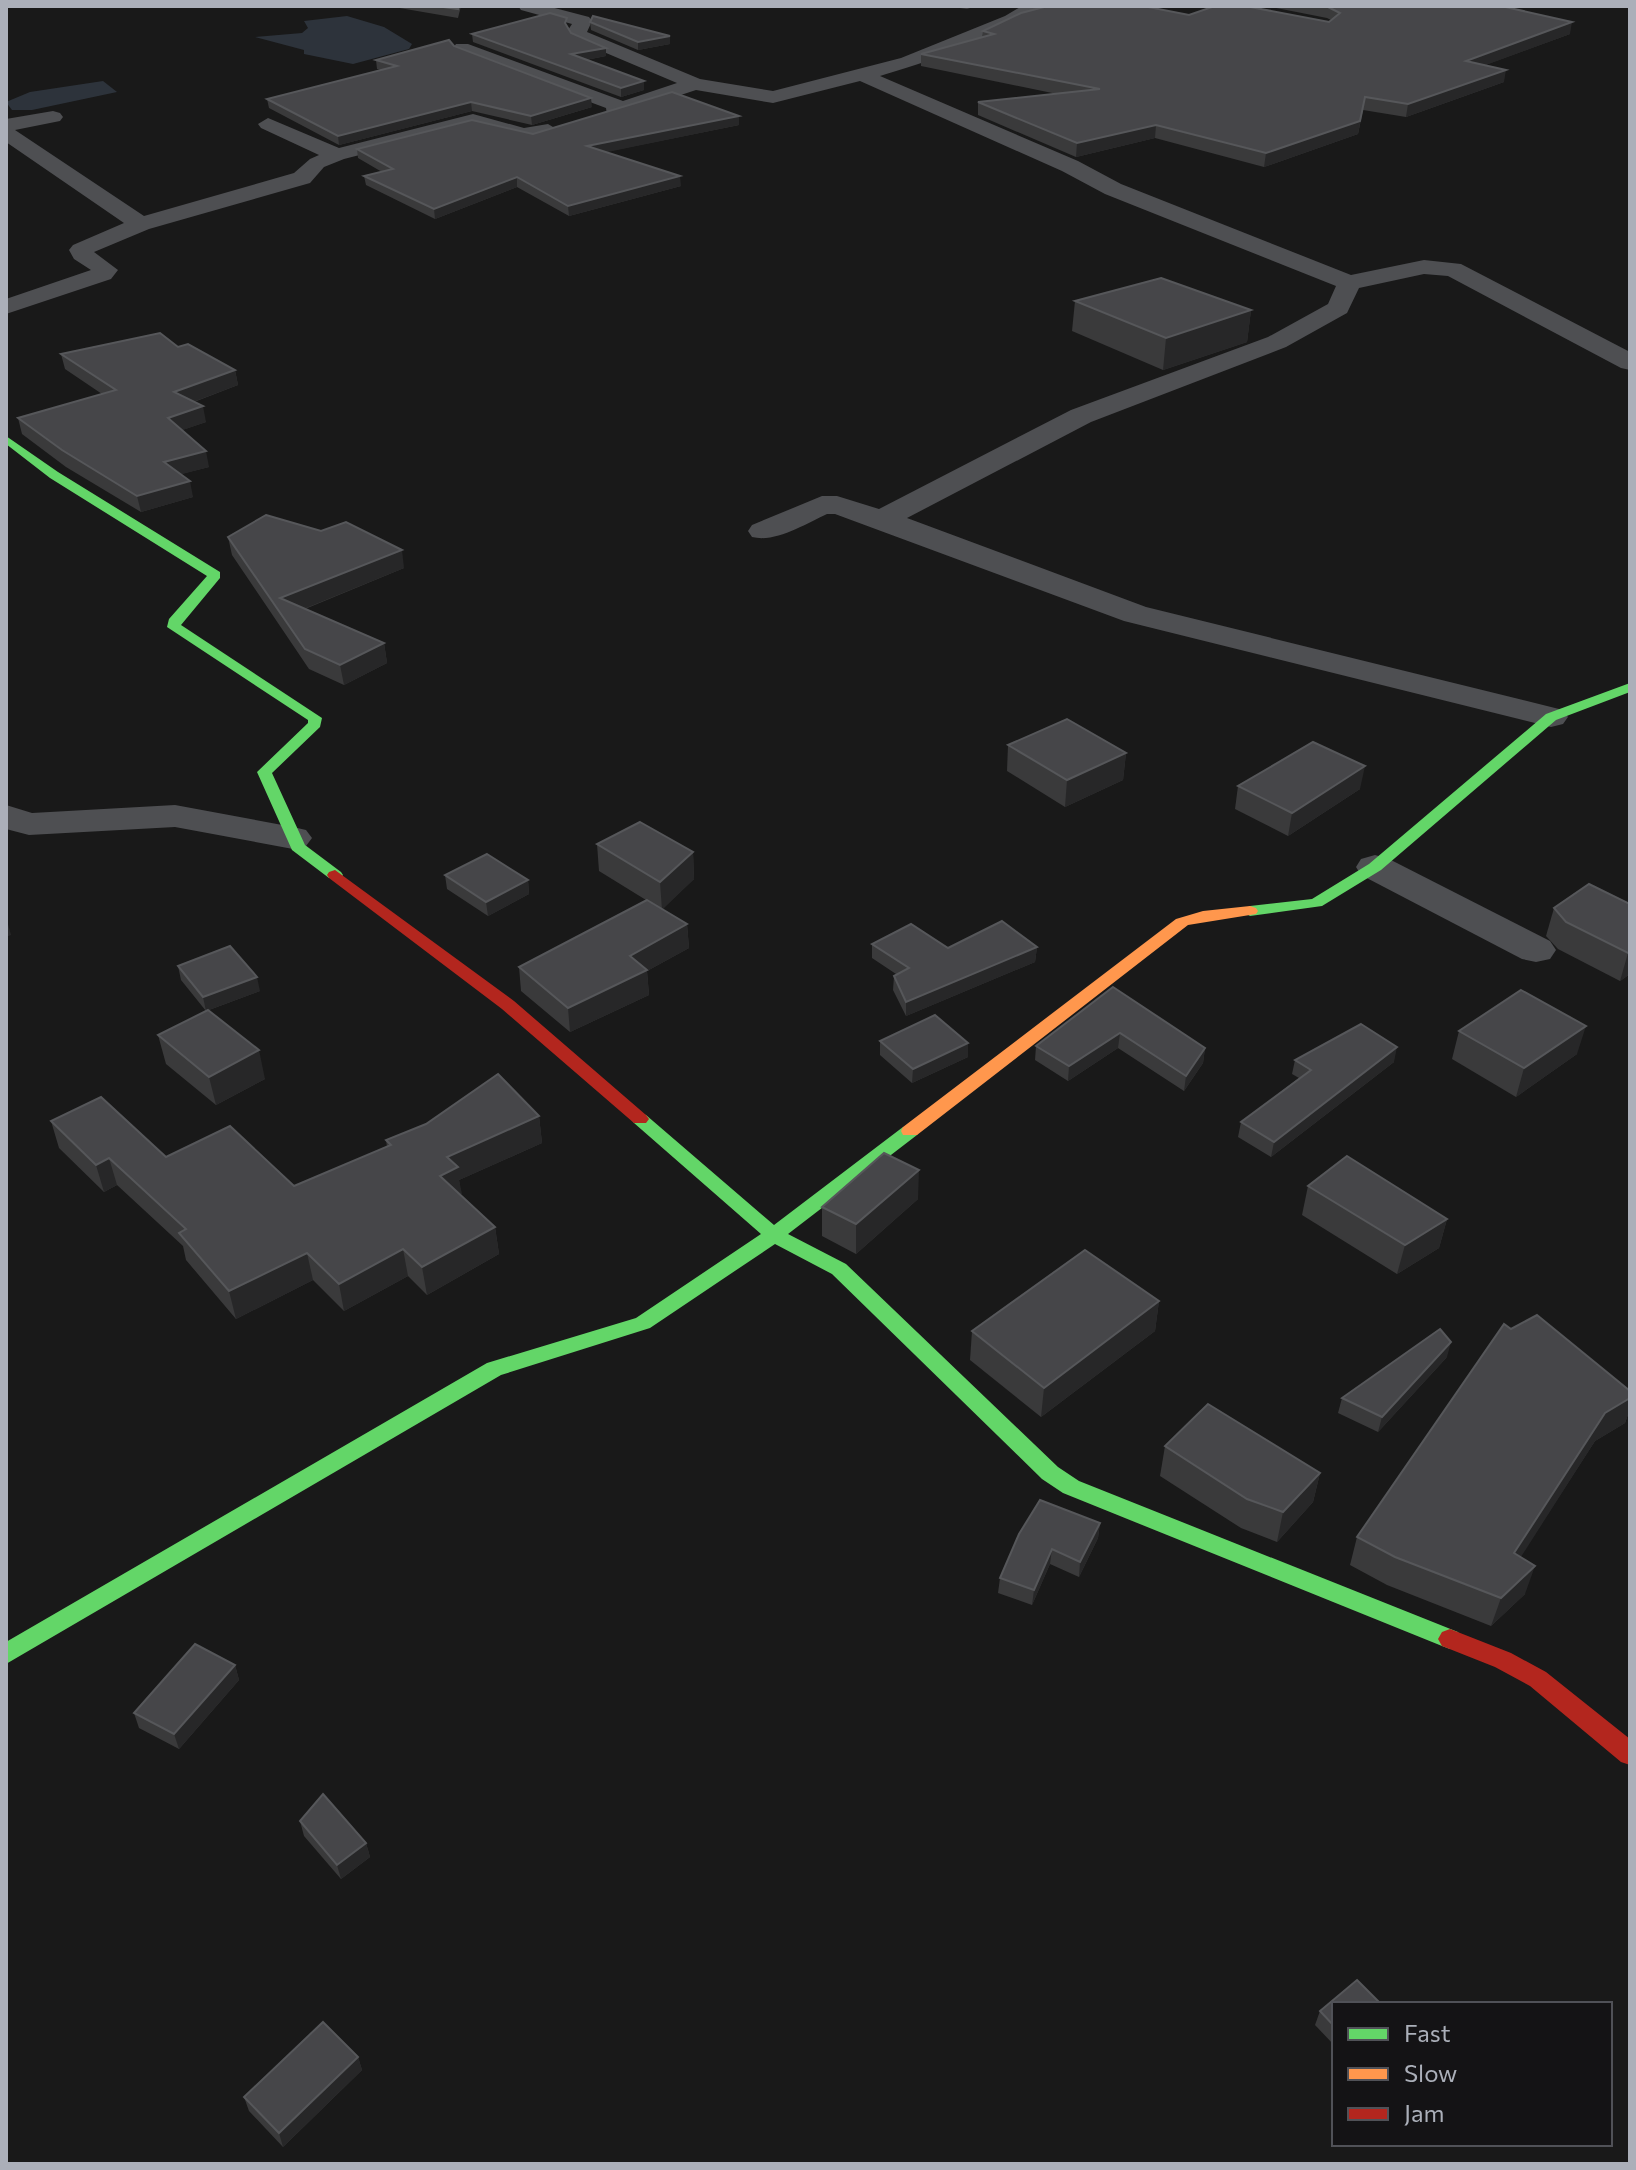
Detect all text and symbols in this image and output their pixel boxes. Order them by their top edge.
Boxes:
legend [1332,2002,1612,2146]
text: Fast [1404,2018,1451,2047]
text: Slow [1404,2058,1457,2087]
text: Jam [1404,2098,1444,2127]

